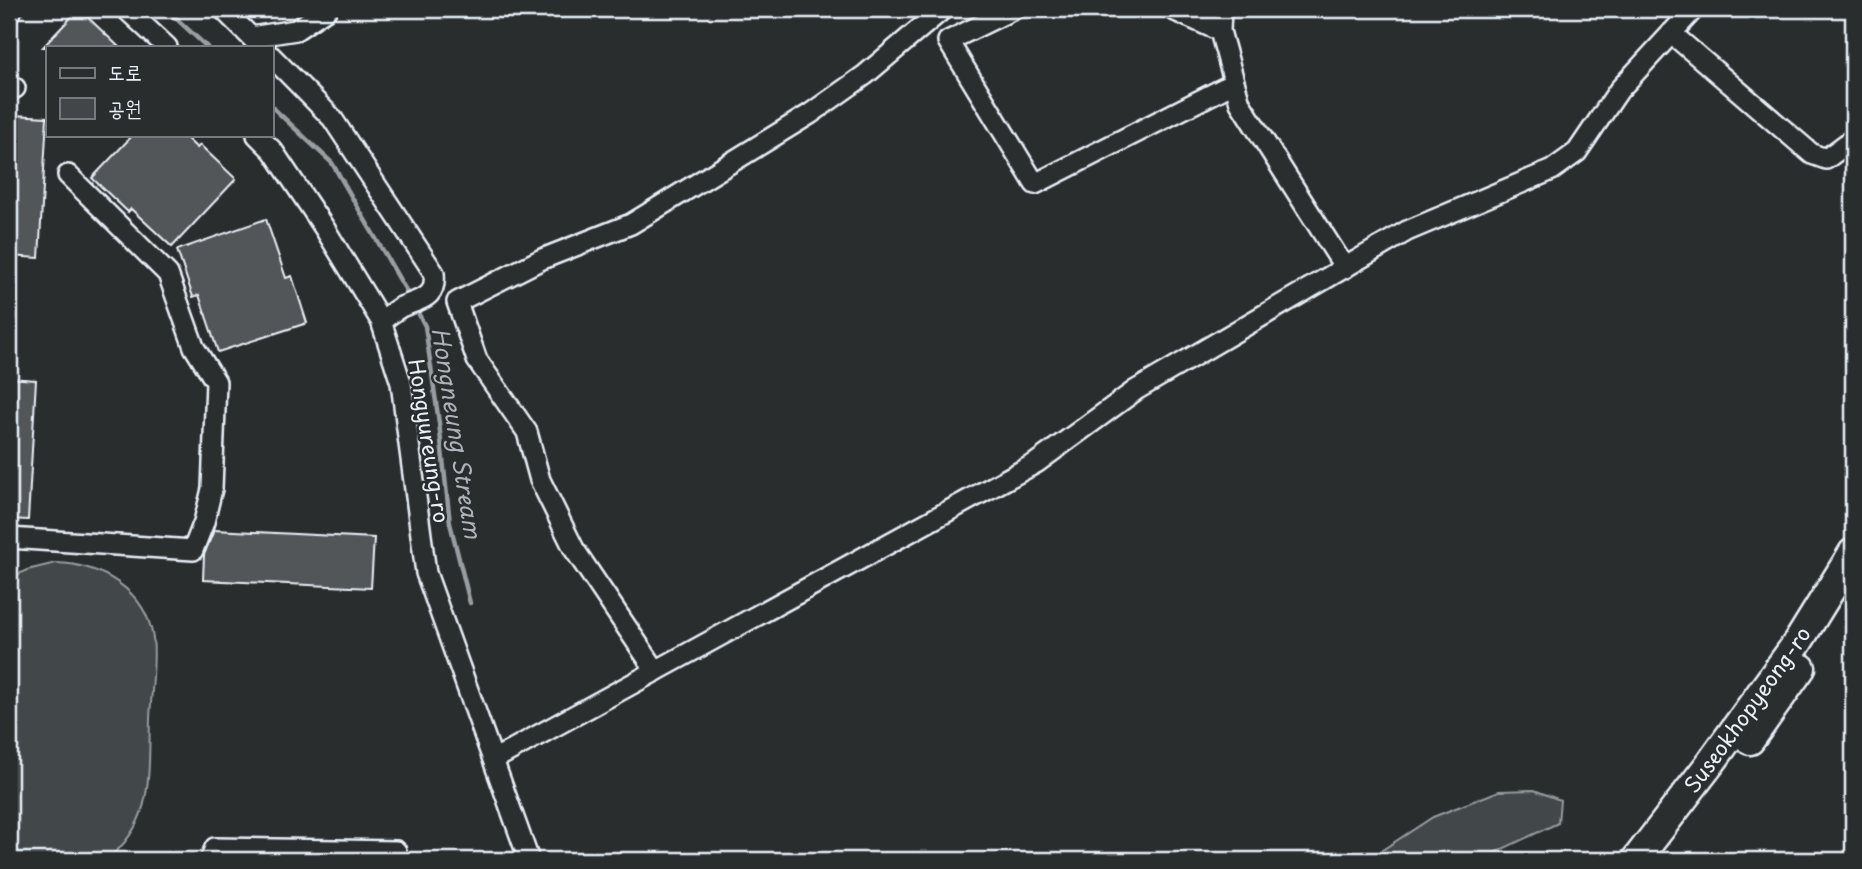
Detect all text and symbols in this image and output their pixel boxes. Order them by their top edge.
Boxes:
legend [46,46,273,136]
text: 도로 [108,55,142,87]
text: 공원 [108,91,142,123]
water label: Hongneung Stream [424,325,492,542]
street label: Hongyureung-ro [401,356,459,525]
street label: Suseokhopyeong-ro [1675,620,1818,799]

